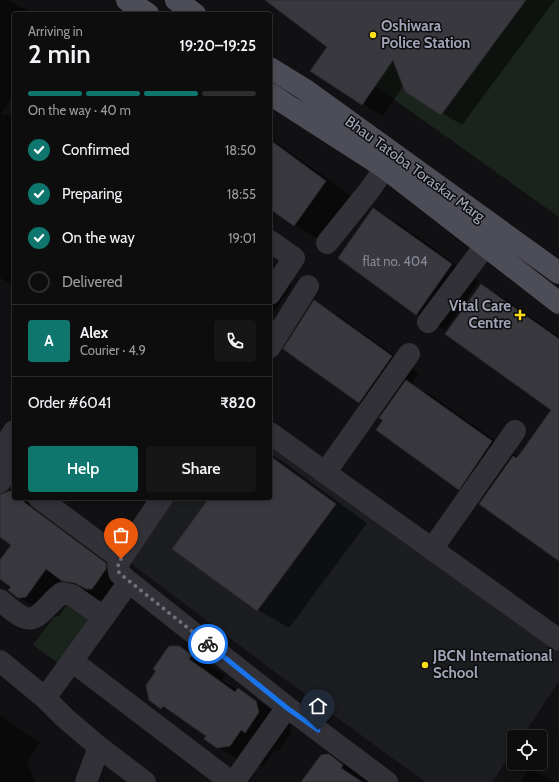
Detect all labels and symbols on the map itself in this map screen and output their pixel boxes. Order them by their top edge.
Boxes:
place label: Oshiwara Police Station [381,17,470,52]
marker: Oshiwara Police Station [368,30,378,40]
street label: Bhau Tatoba Toraskar Marg [342,112,489,226]
house number: flat no. 404 [363,253,428,269]
place label: Vital Care Centre [449,297,511,332]
marker: Vital Care Centre [514,309,526,321]
pin [104,518,138,559]
courier [188,624,228,664]
place label: JBCN International School [432,647,553,682]
marker: JBCN International School [420,660,430,670]
pin [301,689,335,730]

